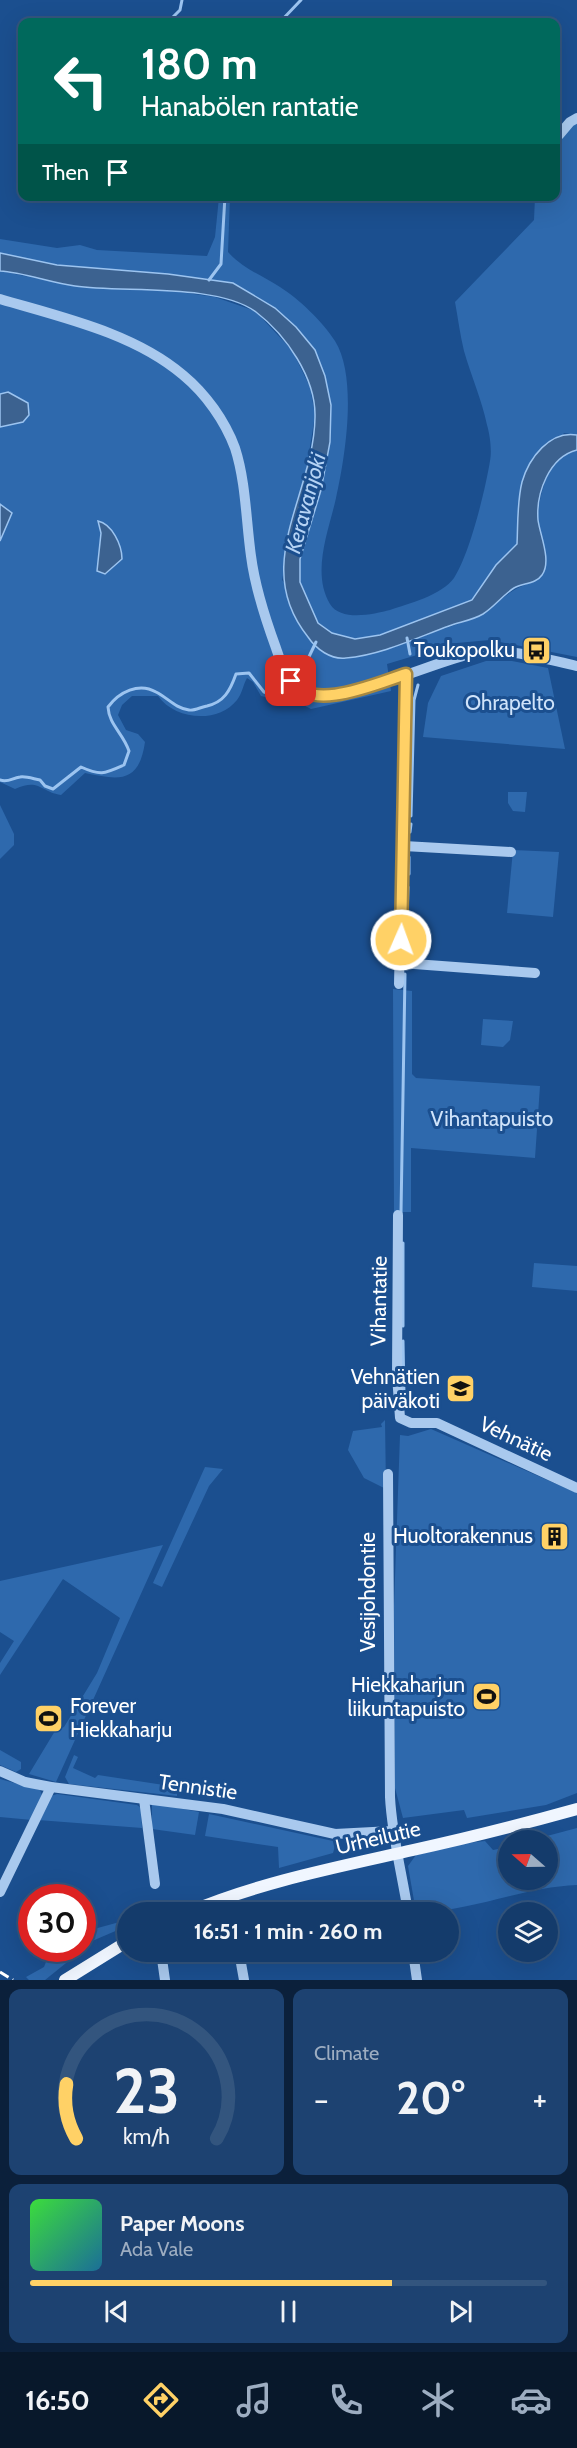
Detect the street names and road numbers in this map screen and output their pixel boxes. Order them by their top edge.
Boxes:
street label: Vihantatie [365,1255,392,1346]
street label: Vehnätie [476,1411,557,1466]
street label: Vesijohdontie [355,1532,381,1652]
street label: Tennistie [157,1769,239,1804]
street label: Urheilutie [333,1816,423,1859]

